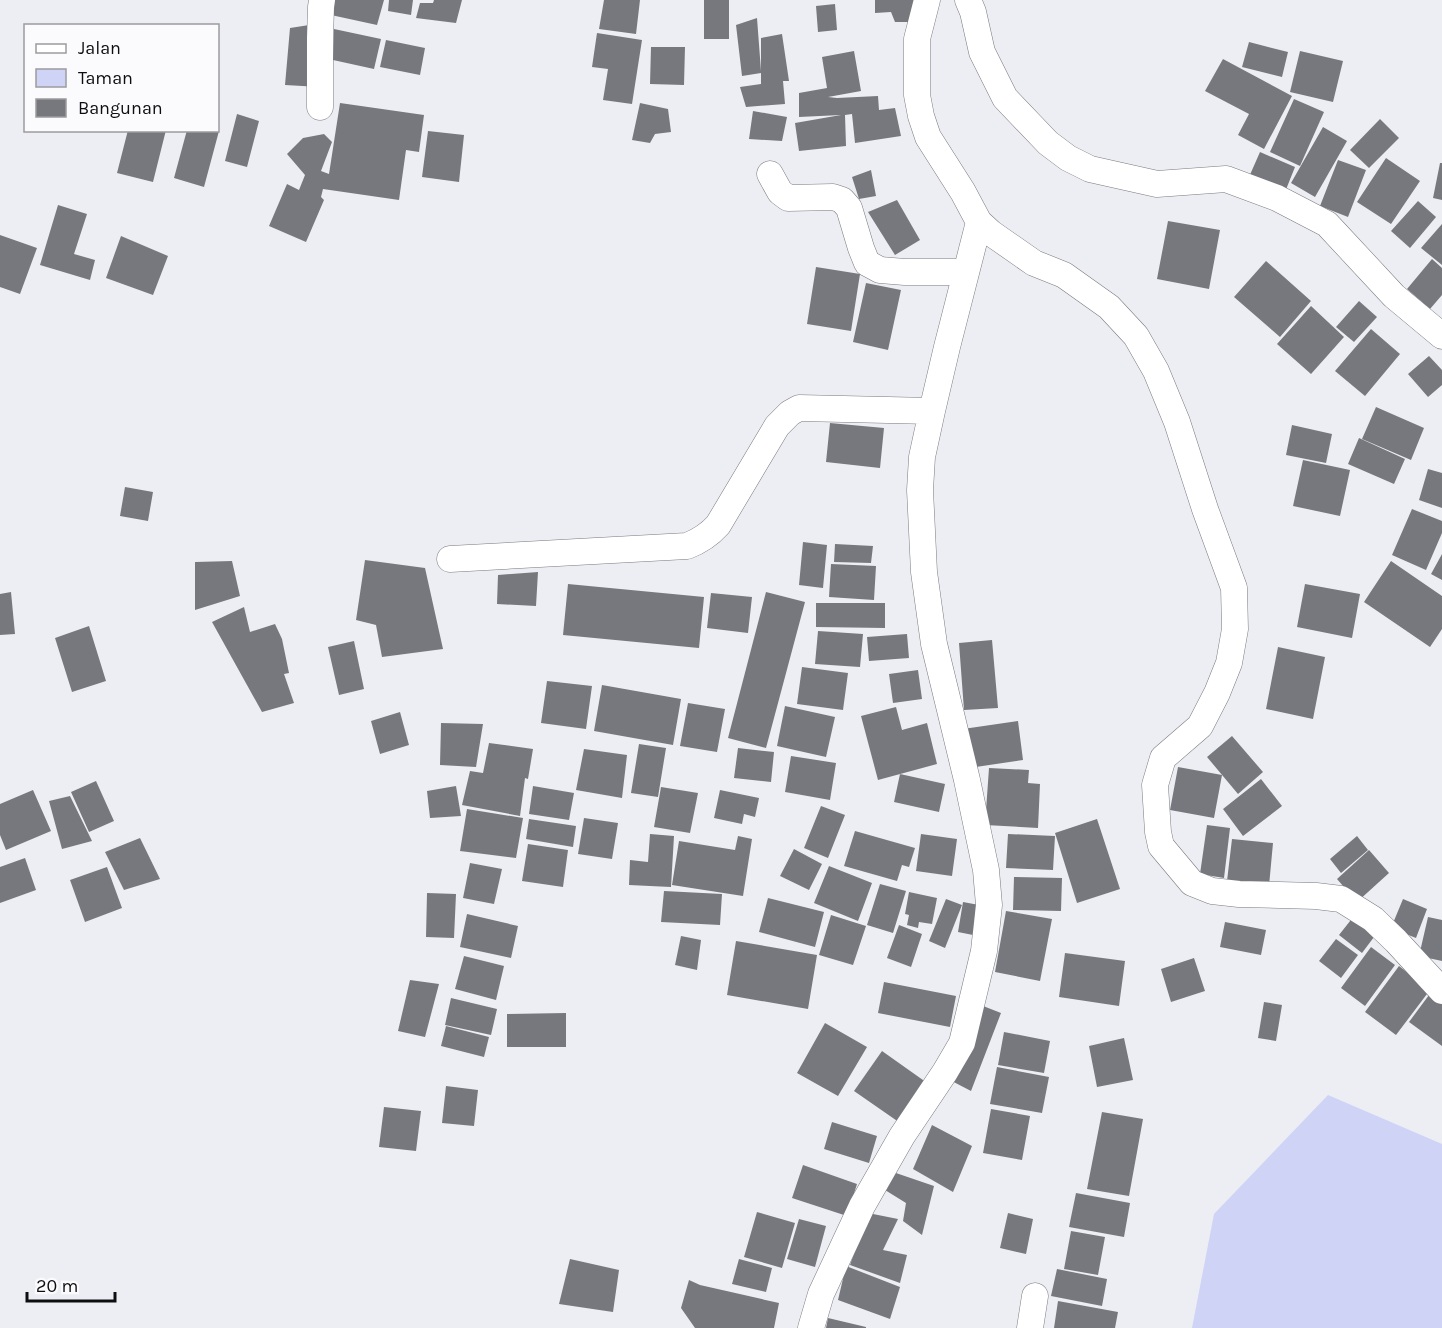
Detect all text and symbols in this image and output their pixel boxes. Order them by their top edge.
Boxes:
legend [24,24,219,132]
text: Jalan [78,37,121,59]
text: Taman [78,67,133,89]
text: Bangunan [78,97,163,119]
scale bar [27,1265,116,1303]
text: 20 m [36,1275,78,1297]

